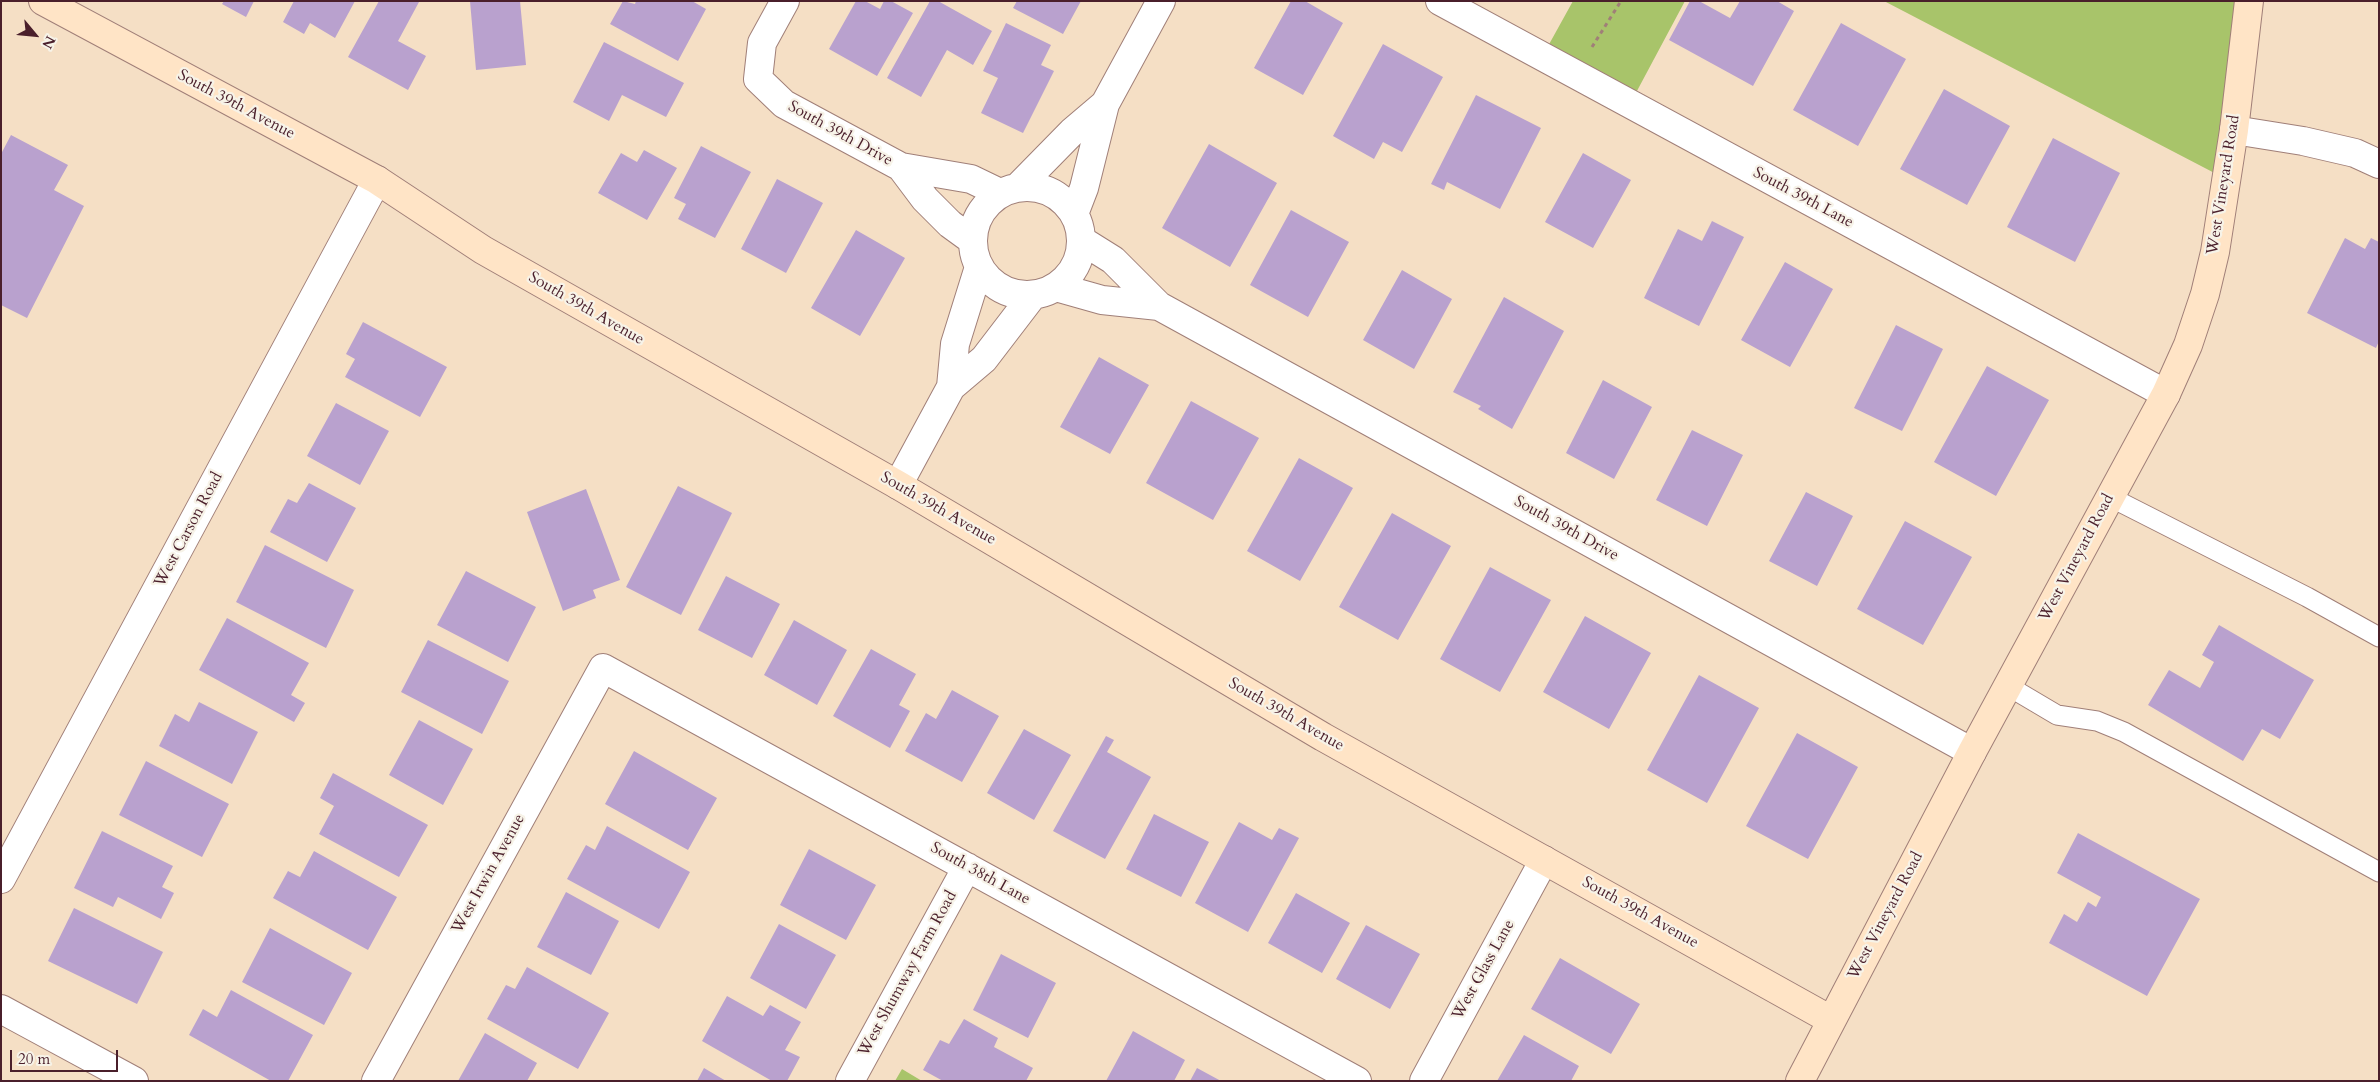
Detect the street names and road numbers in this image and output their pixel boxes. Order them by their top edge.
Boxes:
street label: South 39th Avenue [174,66,298,144]
street label: South 39th Drive [784,97,896,171]
street label: West Vineyard Road [2203,114,2245,256]
street label: South 39th Lane [1749,163,1857,233]
street label: South 39th Avenue [525,268,647,350]
street label: South 39th Avenue [877,468,999,550]
street label: West Carson Road [151,469,227,591]
street label: West Vineyard Road [2035,491,2119,625]
street label: South 39th Drive [1510,492,1622,566]
street label: South 39th Avenue [1225,674,1347,756]
street label: West Irwin Avenue [448,811,530,937]
street label: South 38th Lane [927,839,1033,909]
street label: West Vineyard Road [1844,849,1928,983]
street label: South 39th Avenue [1579,873,1701,953]
street label: West Shumway Farm Road [854,888,962,1060]
street label: West Glass Lane [1449,917,1519,1023]

